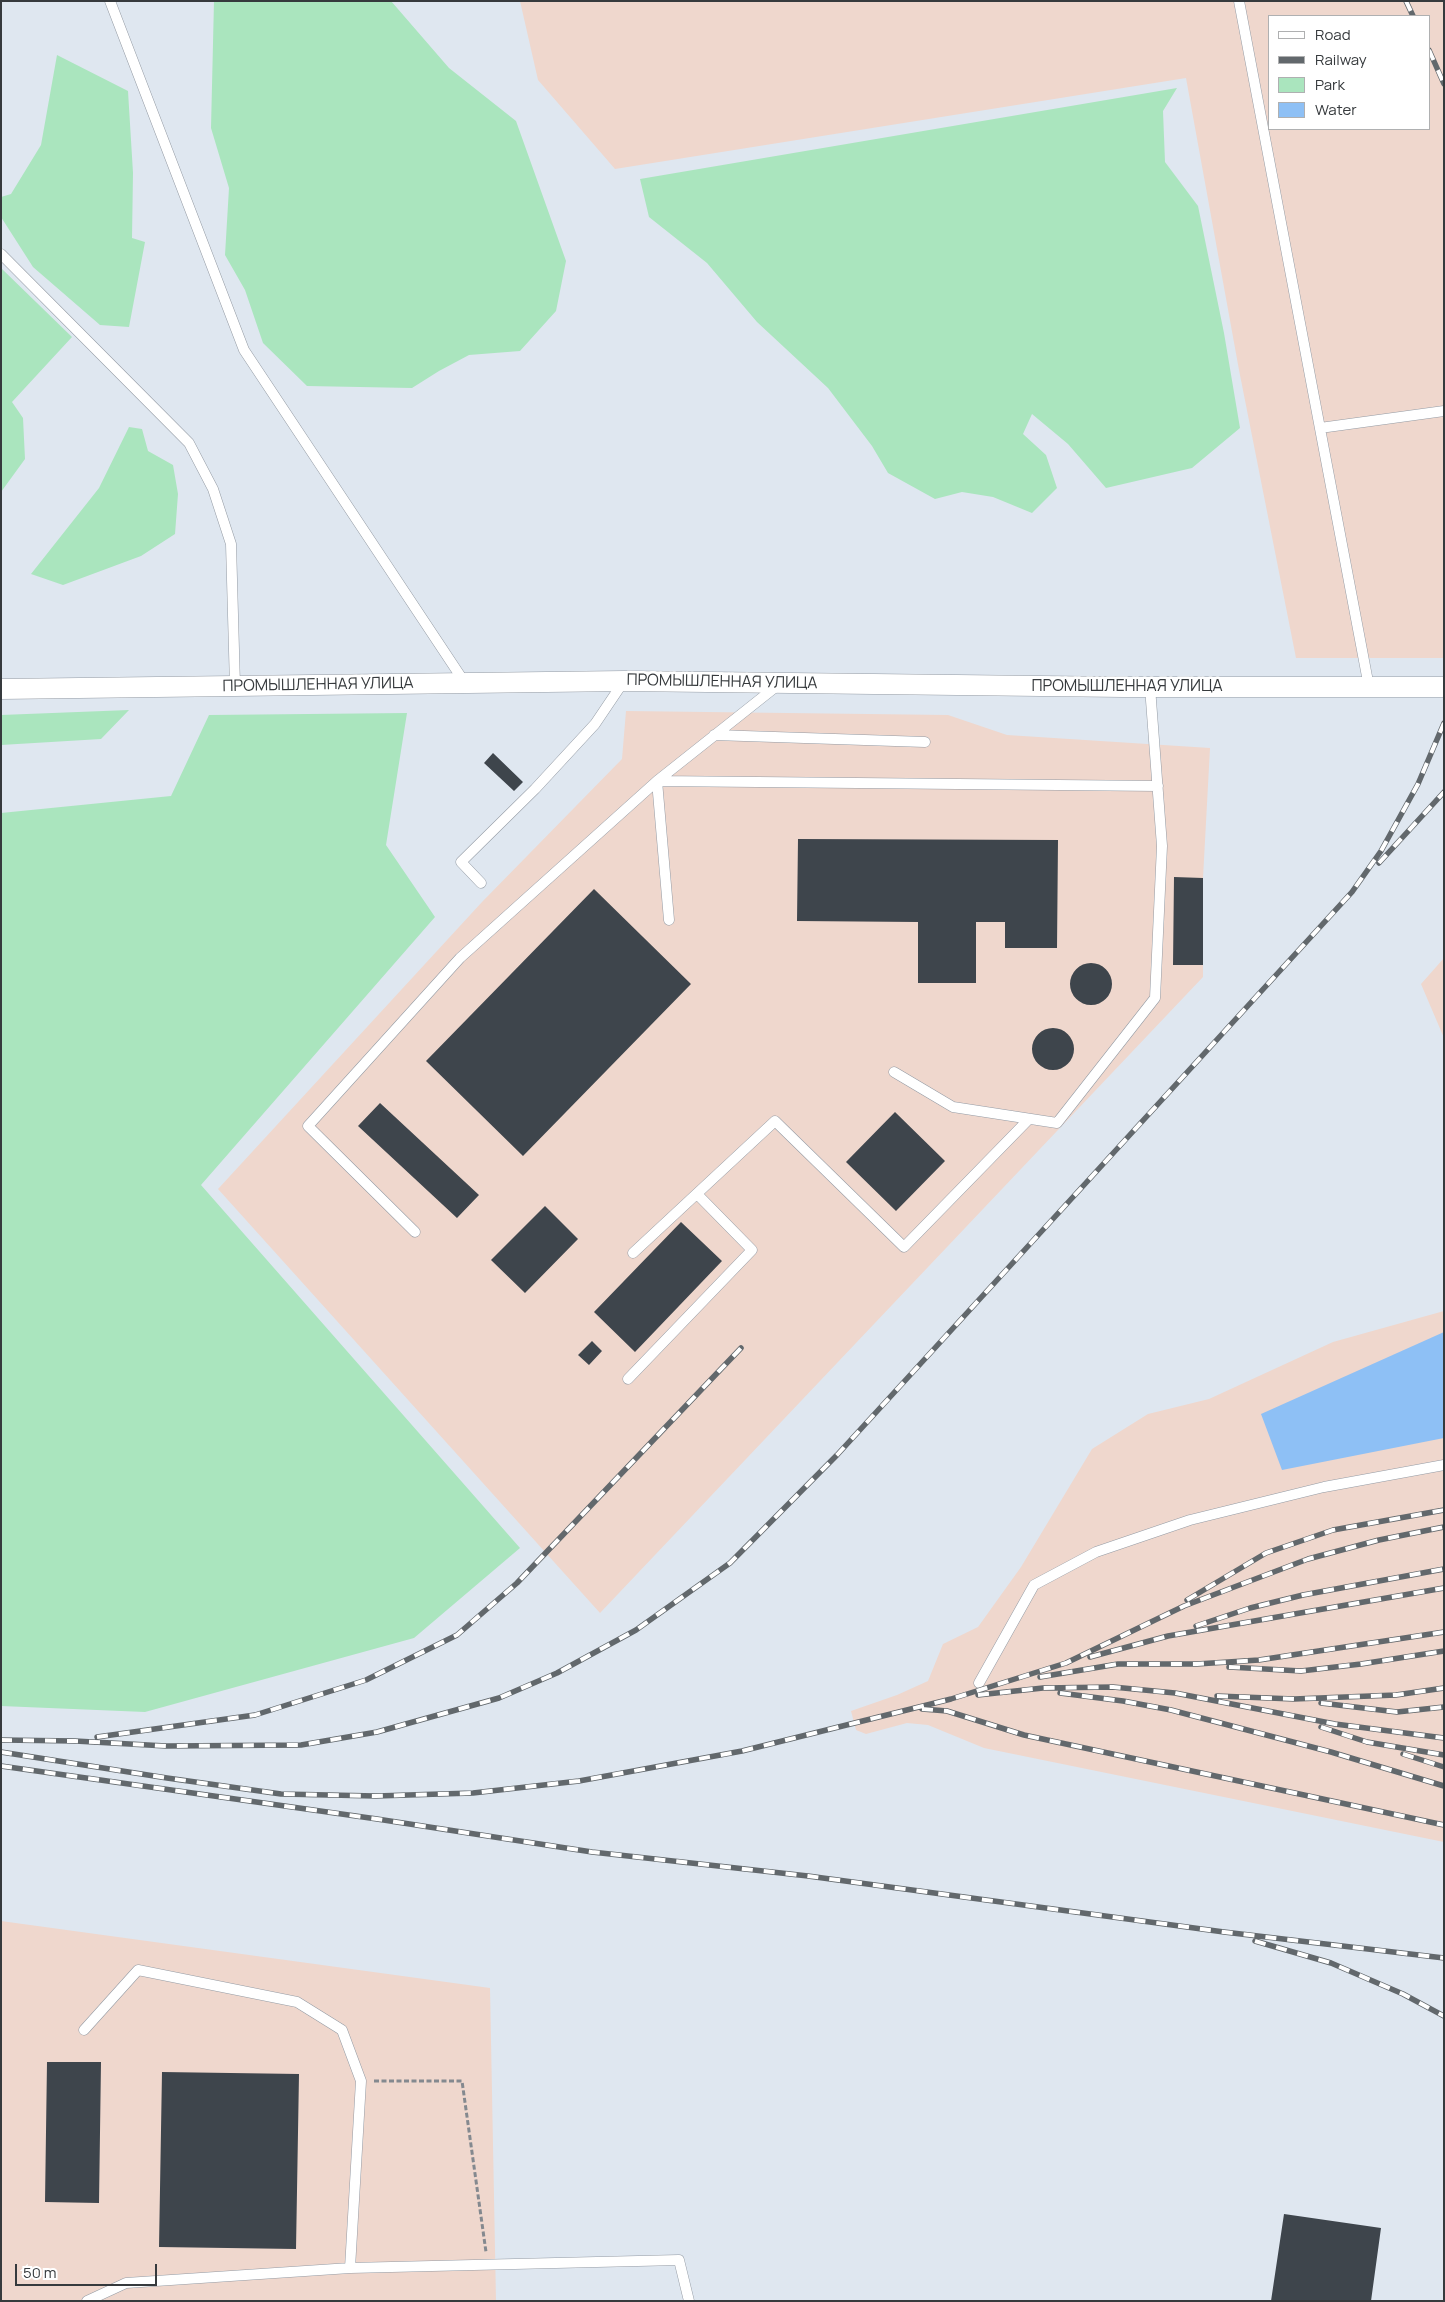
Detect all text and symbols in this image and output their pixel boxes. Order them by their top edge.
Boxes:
legend [1268,15,1430,130]
text: Road [1315,24,1351,45]
text: Railway [1315,49,1367,70]
text: Park [1315,74,1345,95]
text: Water [1315,99,1357,120]
street label: ПРОМЫШЛЕННАЯ УЛИЦА [626,671,818,693]
street label: ПРОМЫШЛЕННАЯ УЛИЦА [222,674,414,696]
street label: ПРОМЫШЛЕННАЯ УЛИЦА [1031,677,1223,697]
scale bar [18,2254,160,2286]
text: 50 m [23,2262,57,2283]

